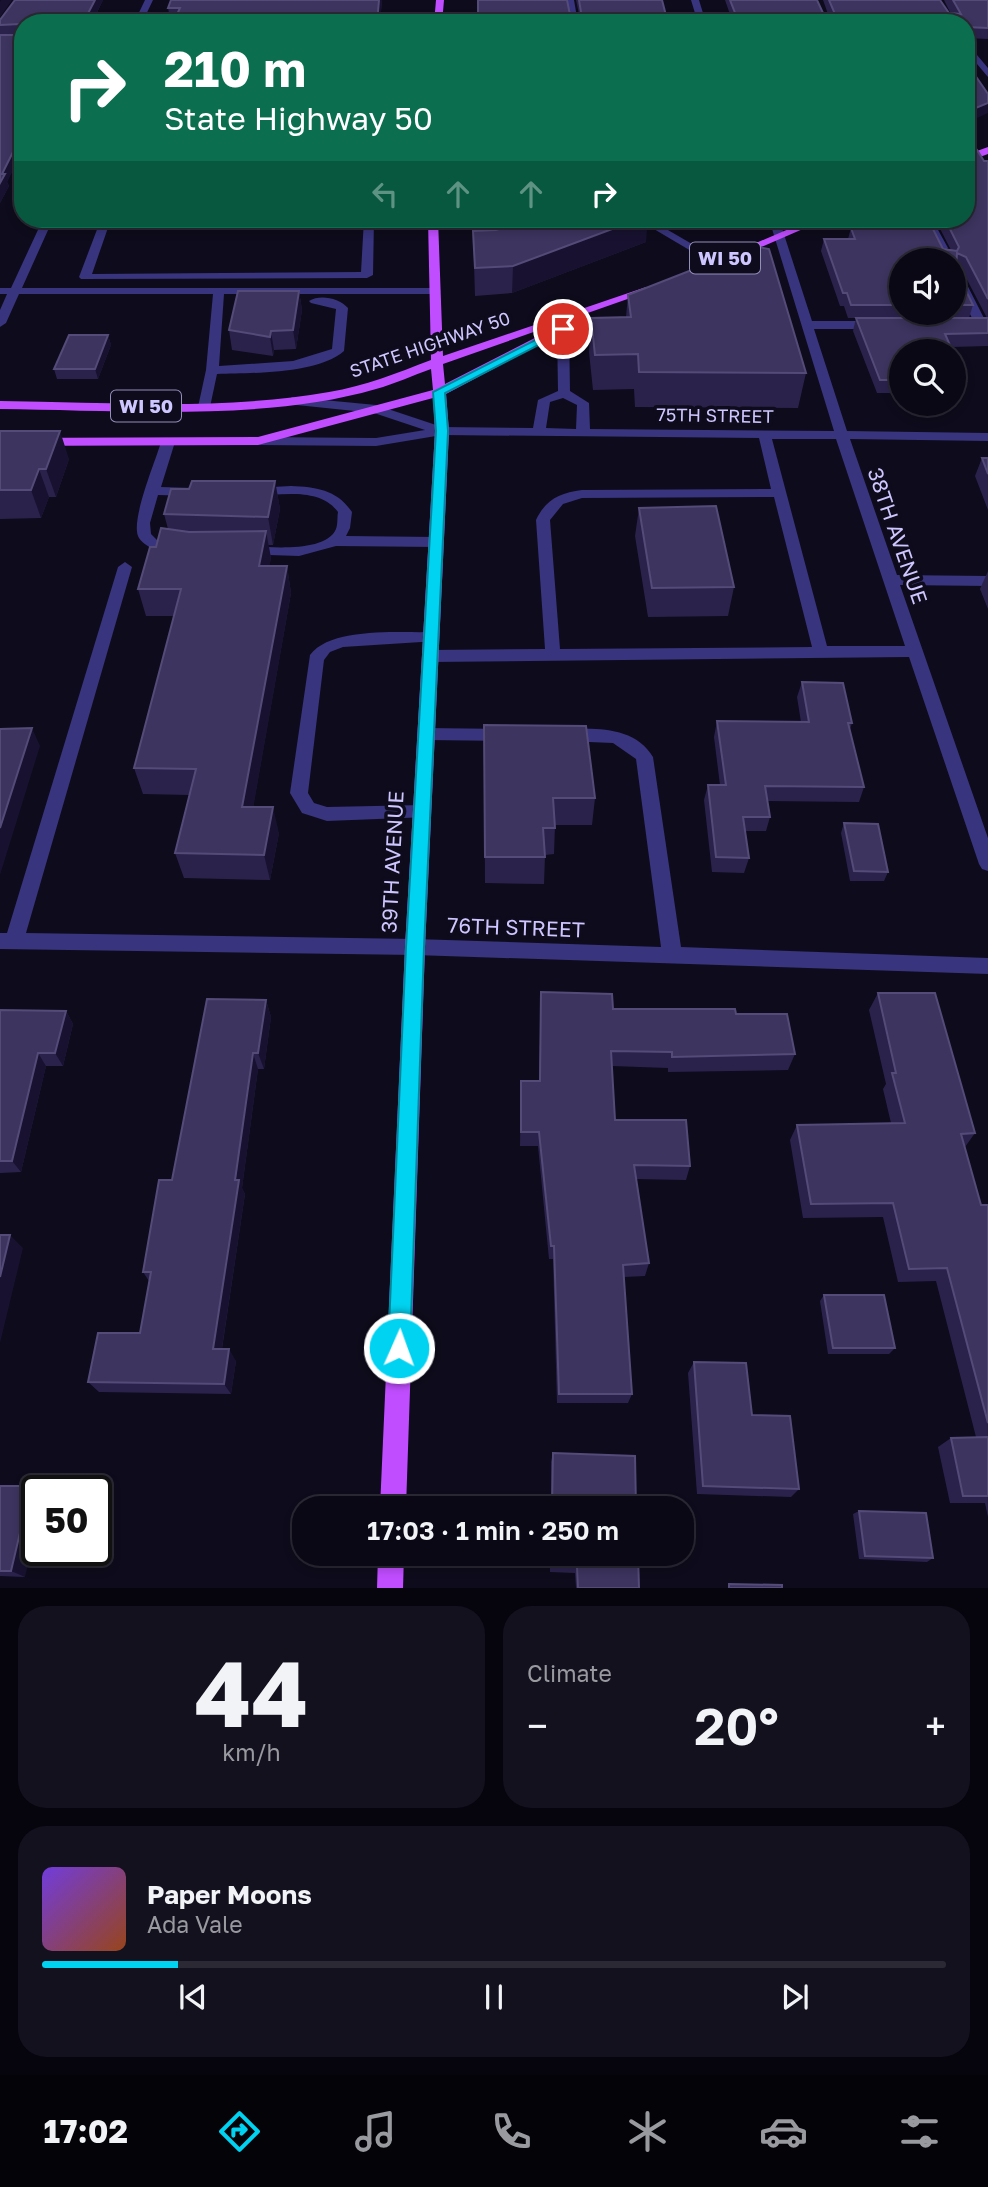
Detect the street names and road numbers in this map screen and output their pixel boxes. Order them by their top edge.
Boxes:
road number: WI 50 [690,242,760,274]
street label: STATE HIGHWAY 50 [347,306,513,382]
road number: WI 50 [111,390,181,422]
street label: 75TH STREET [656,403,774,427]
street label: 38TH AVENUE [862,464,933,607]
street label: 39TH AVENUE [375,790,409,934]
street label: 76TH STREET [447,912,585,942]

